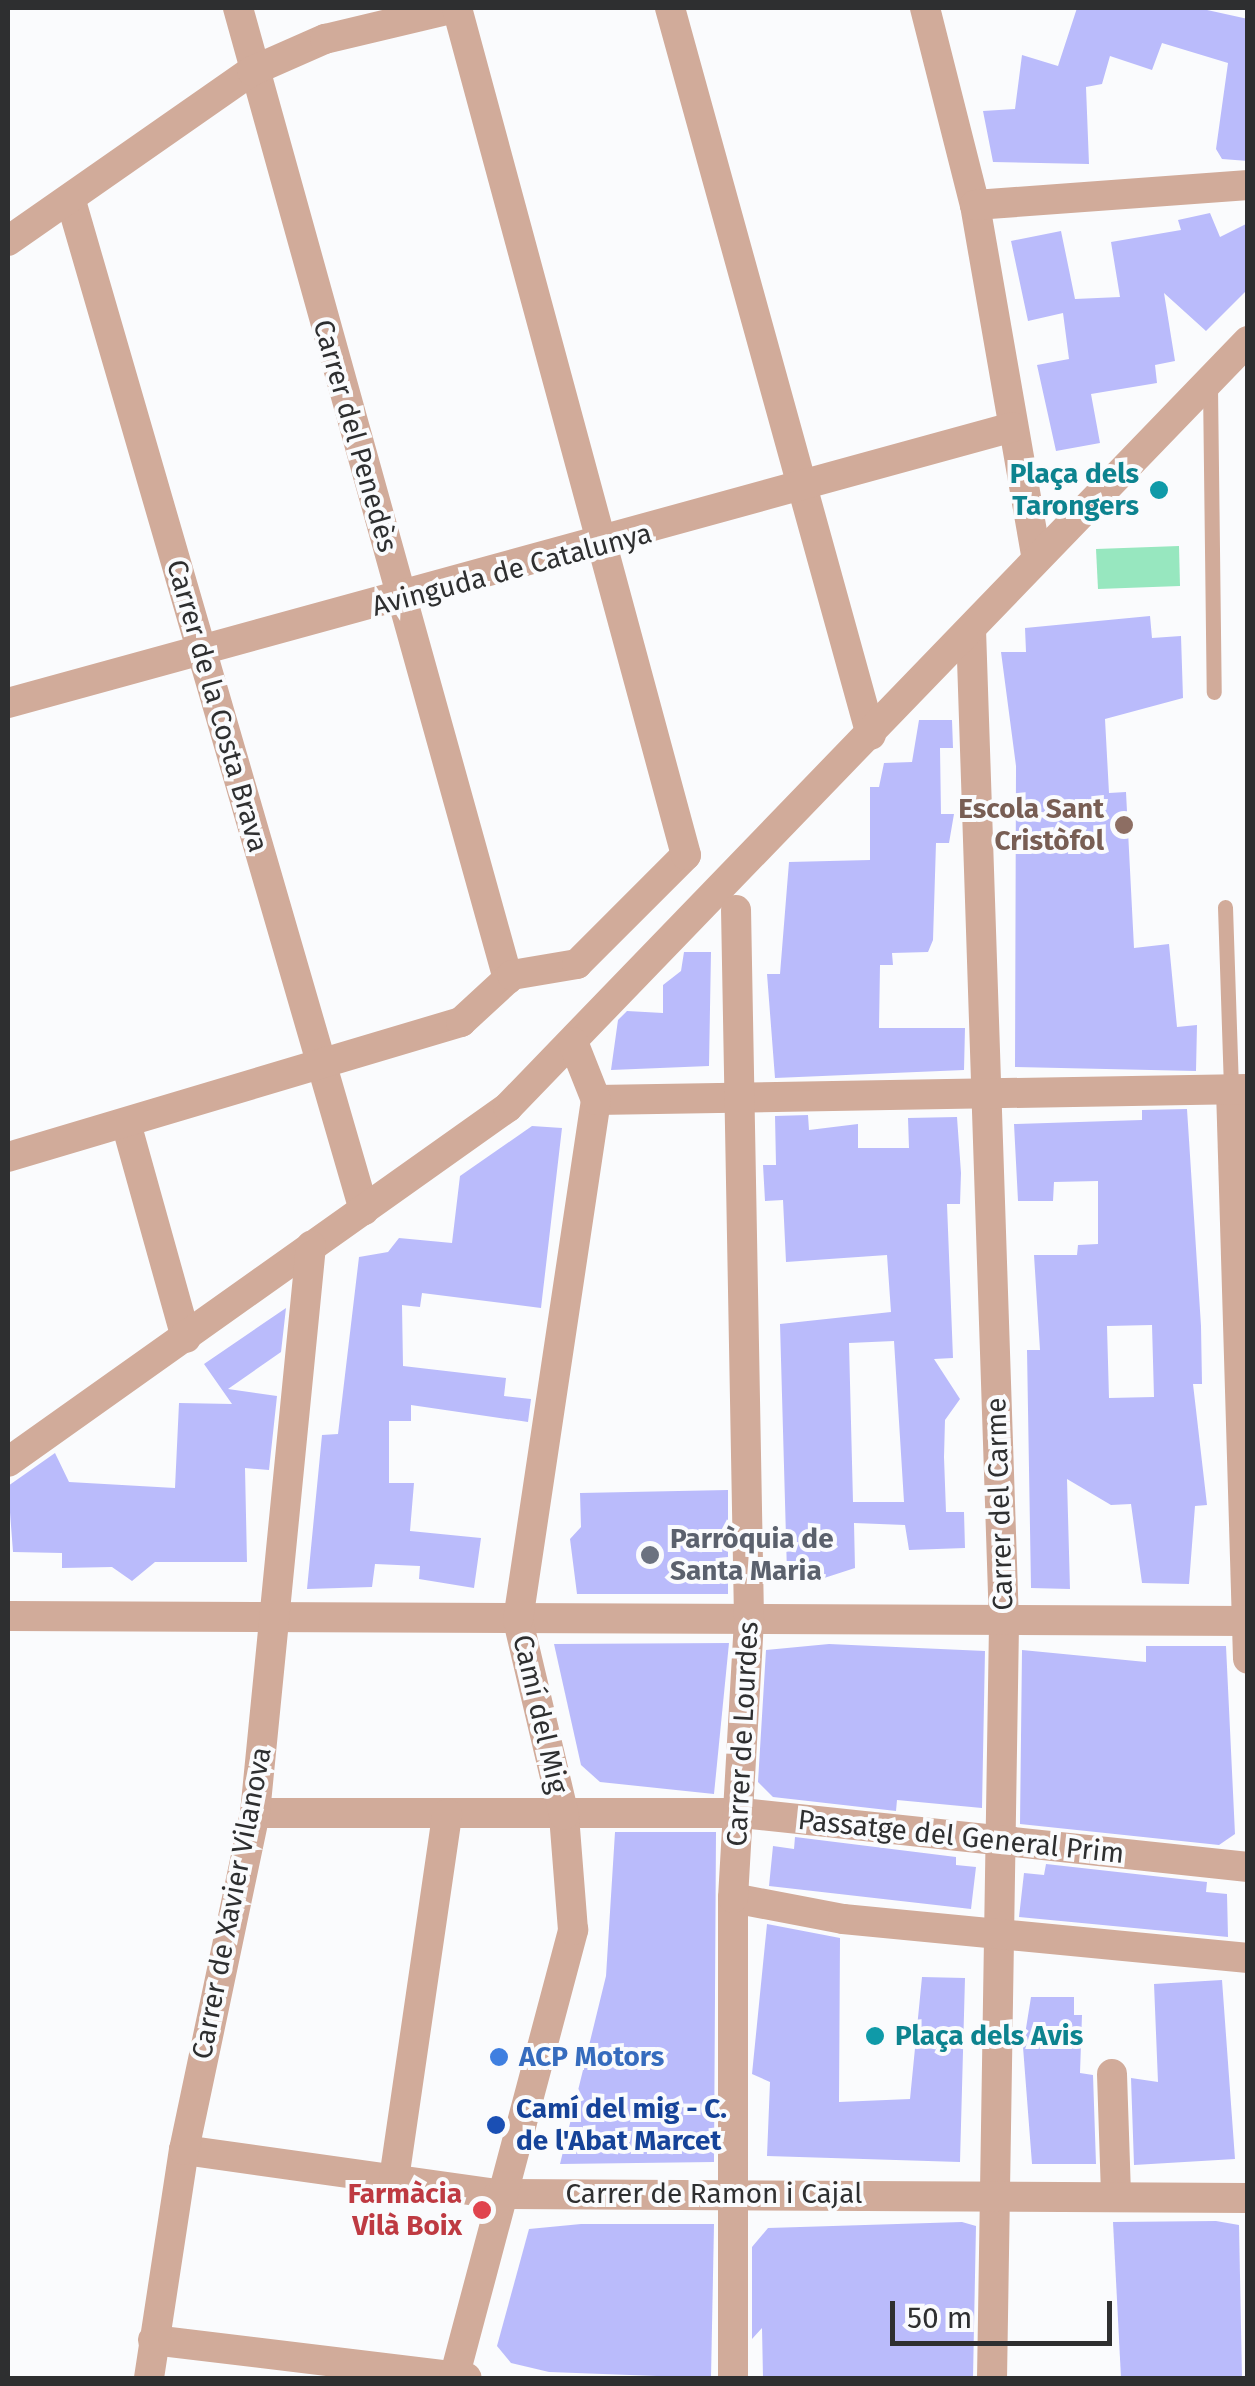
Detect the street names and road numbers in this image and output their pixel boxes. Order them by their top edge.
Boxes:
street label: Carrer del Penedès [306,316,404,556]
street label: Avinguda de Catalunya [368,516,656,624]
street label: Carrer de la Costa Brava [159,556,275,856]
street label: Carrer del Carme [979,1397,1021,1611]
street label: Carrer de Lourdes [720,1621,766,1847]
street label: Camí del Mig [505,1631,575,1797]
street label: Carrer de Xavier Vilanova [185,1744,279,2062]
street label: Passatge del General Prim [796,1803,1126,1871]
street label: Carrer de Ramon i Cajal [565,2177,863,2211]

